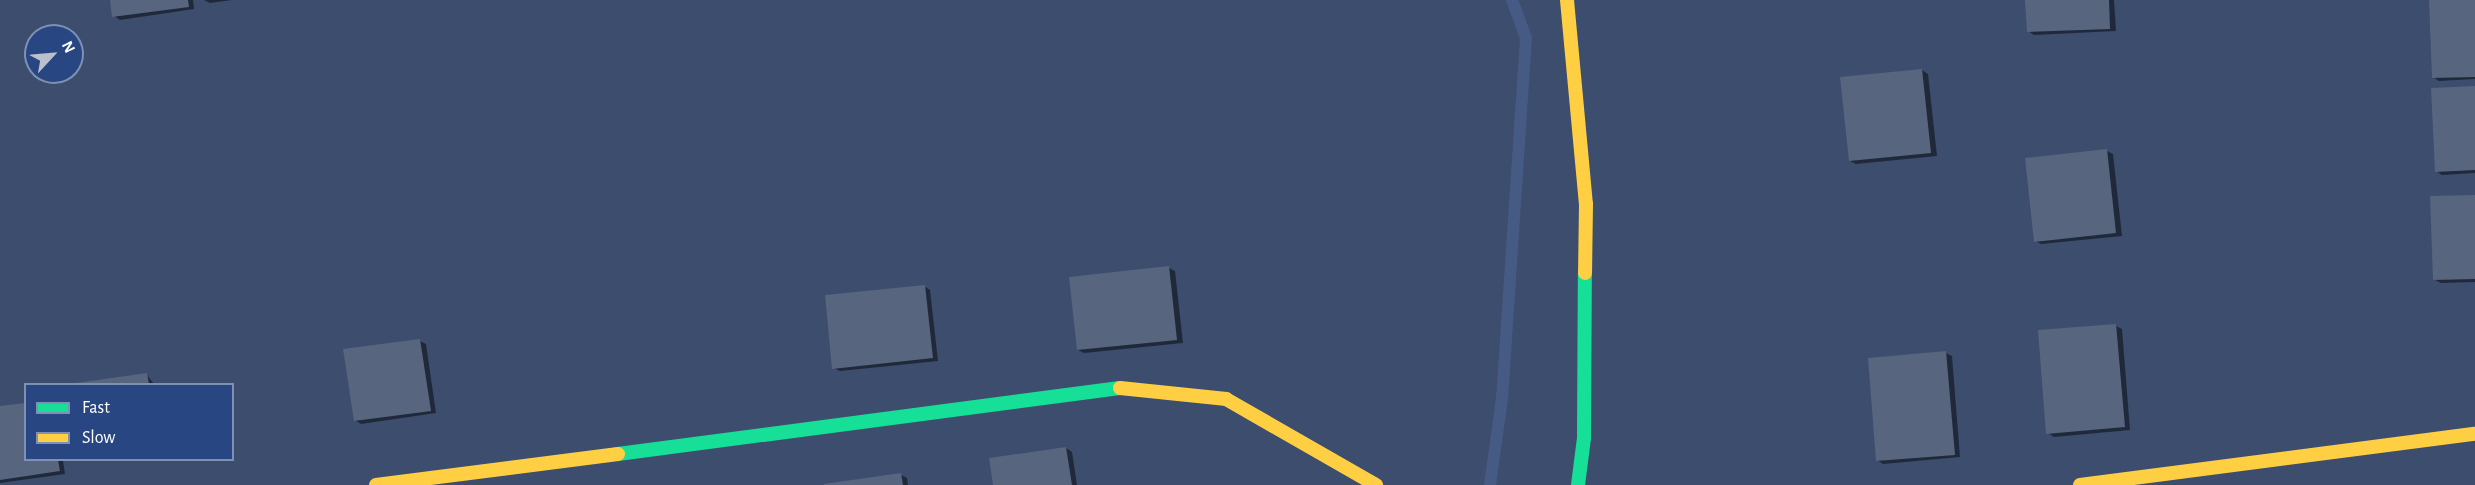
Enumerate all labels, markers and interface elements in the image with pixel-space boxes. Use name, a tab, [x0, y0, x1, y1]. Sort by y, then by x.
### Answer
north arrow	[24, 24, 84, 84]
text: N	[59, 38, 78, 55]
legend	[24, 383, 234, 461]
text: Fast	[82, 399, 110, 417]
text: Slow	[82, 429, 115, 447]

